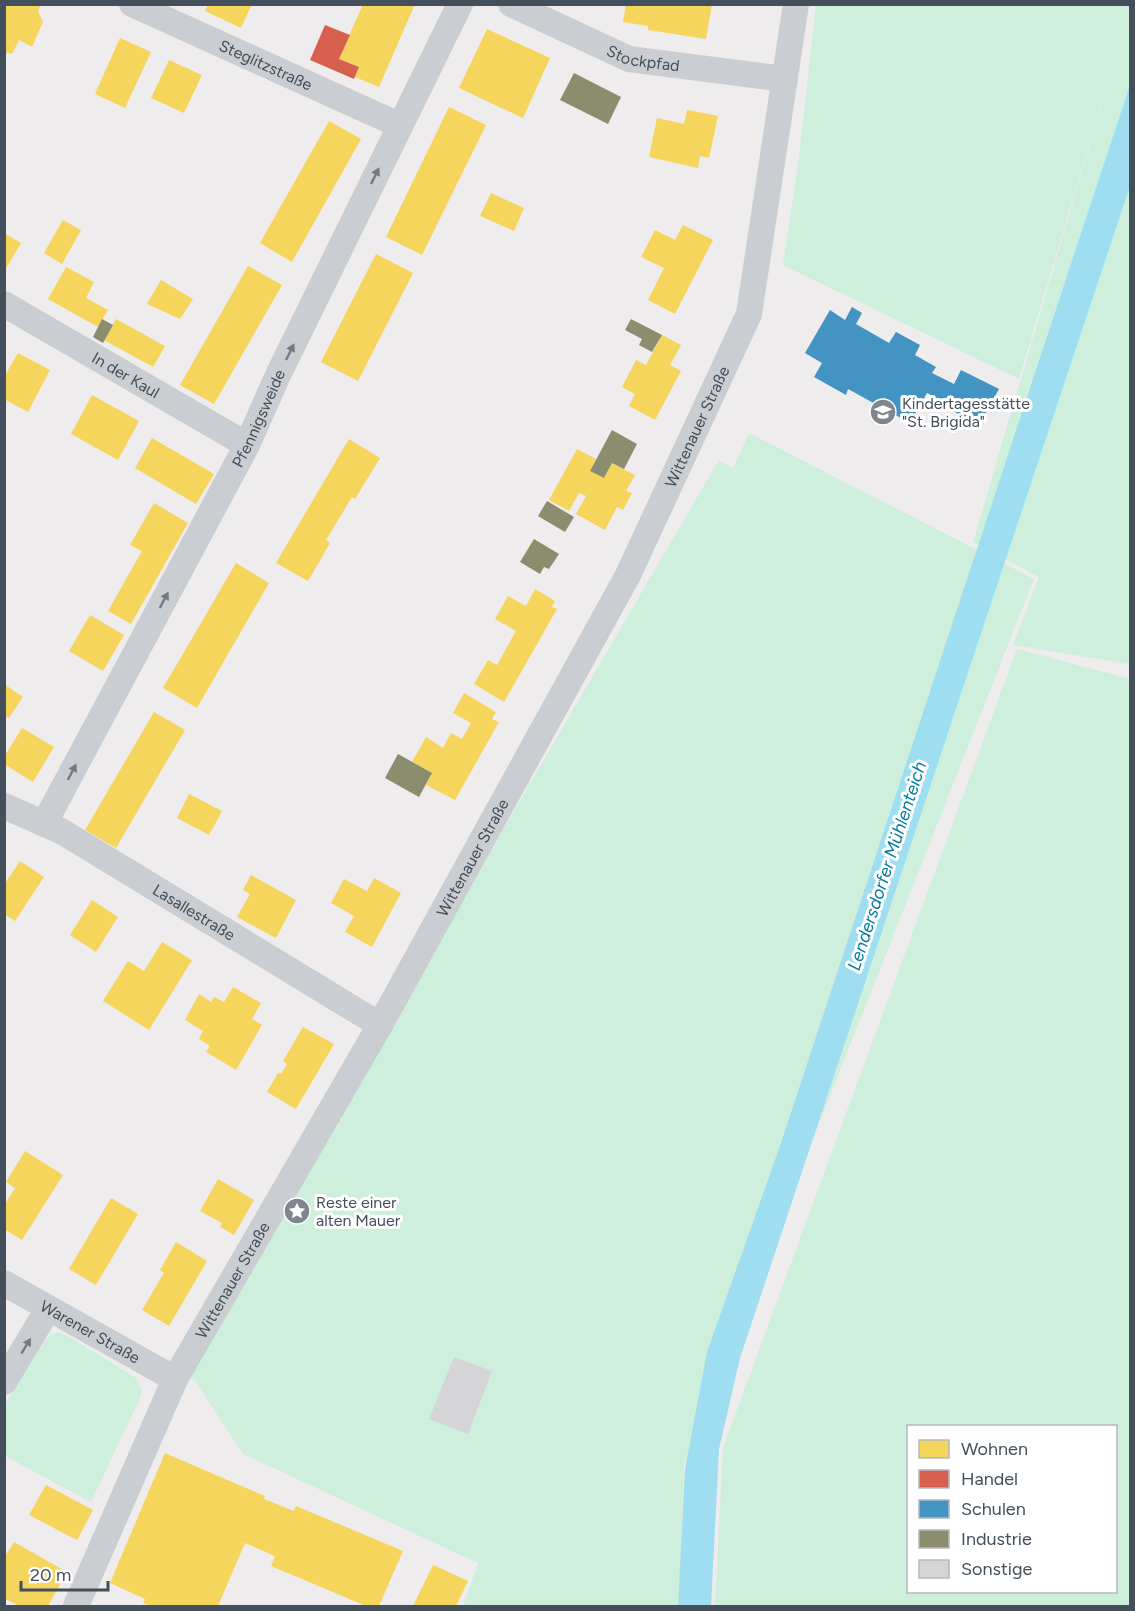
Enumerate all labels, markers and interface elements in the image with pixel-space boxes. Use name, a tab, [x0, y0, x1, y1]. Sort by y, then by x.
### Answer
street label: Steglitzstraße	[216, 36, 315, 95]
street label: Stockpfad	[604, 41, 681, 75]
one-way arrow	[370, 168, 379, 185]
one-way arrow	[285, 343, 294, 360]
street label: In der Kaul	[88, 348, 163, 402]
street label: Wittenauer Straße	[661, 363, 734, 490]
street label: Pfennigsweide	[228, 366, 289, 471]
place label: Kindertagesstätte "St. Brigida"	[902, 394, 1030, 431]
school or university icon: Kindertagesstätte "St. Brigida"	[868, 397, 898, 427]
one-way arrow	[159, 592, 169, 609]
water label: Lendersdorfer Mühlenteich	[843, 759, 931, 973]
one-way arrow	[67, 764, 77, 781]
street label: Wittenauer Straße	[433, 795, 513, 920]
street label: Lasallestraße	[149, 880, 239, 945]
place label: Reste einer alten Mauer	[316, 1193, 401, 1230]
place icon: Reste einer alten Mauer	[282, 1196, 312, 1226]
street label: Wittenauer Straße	[192, 1218, 274, 1342]
street label: Warener Straße	[37, 1296, 144, 1368]
one-way arrow	[21, 1337, 31, 1354]
legend	[907, 1425, 1117, 1593]
text: Wohnen	[961, 1438, 1028, 1460]
text: Handel	[961, 1468, 1018, 1490]
text: Schulen	[961, 1498, 1026, 1520]
text: Industrie	[961, 1528, 1032, 1550]
scale bar	[21, 1554, 108, 1592]
text: Sonstige	[961, 1558, 1032, 1580]
text: 20 m	[30, 1564, 71, 1586]

